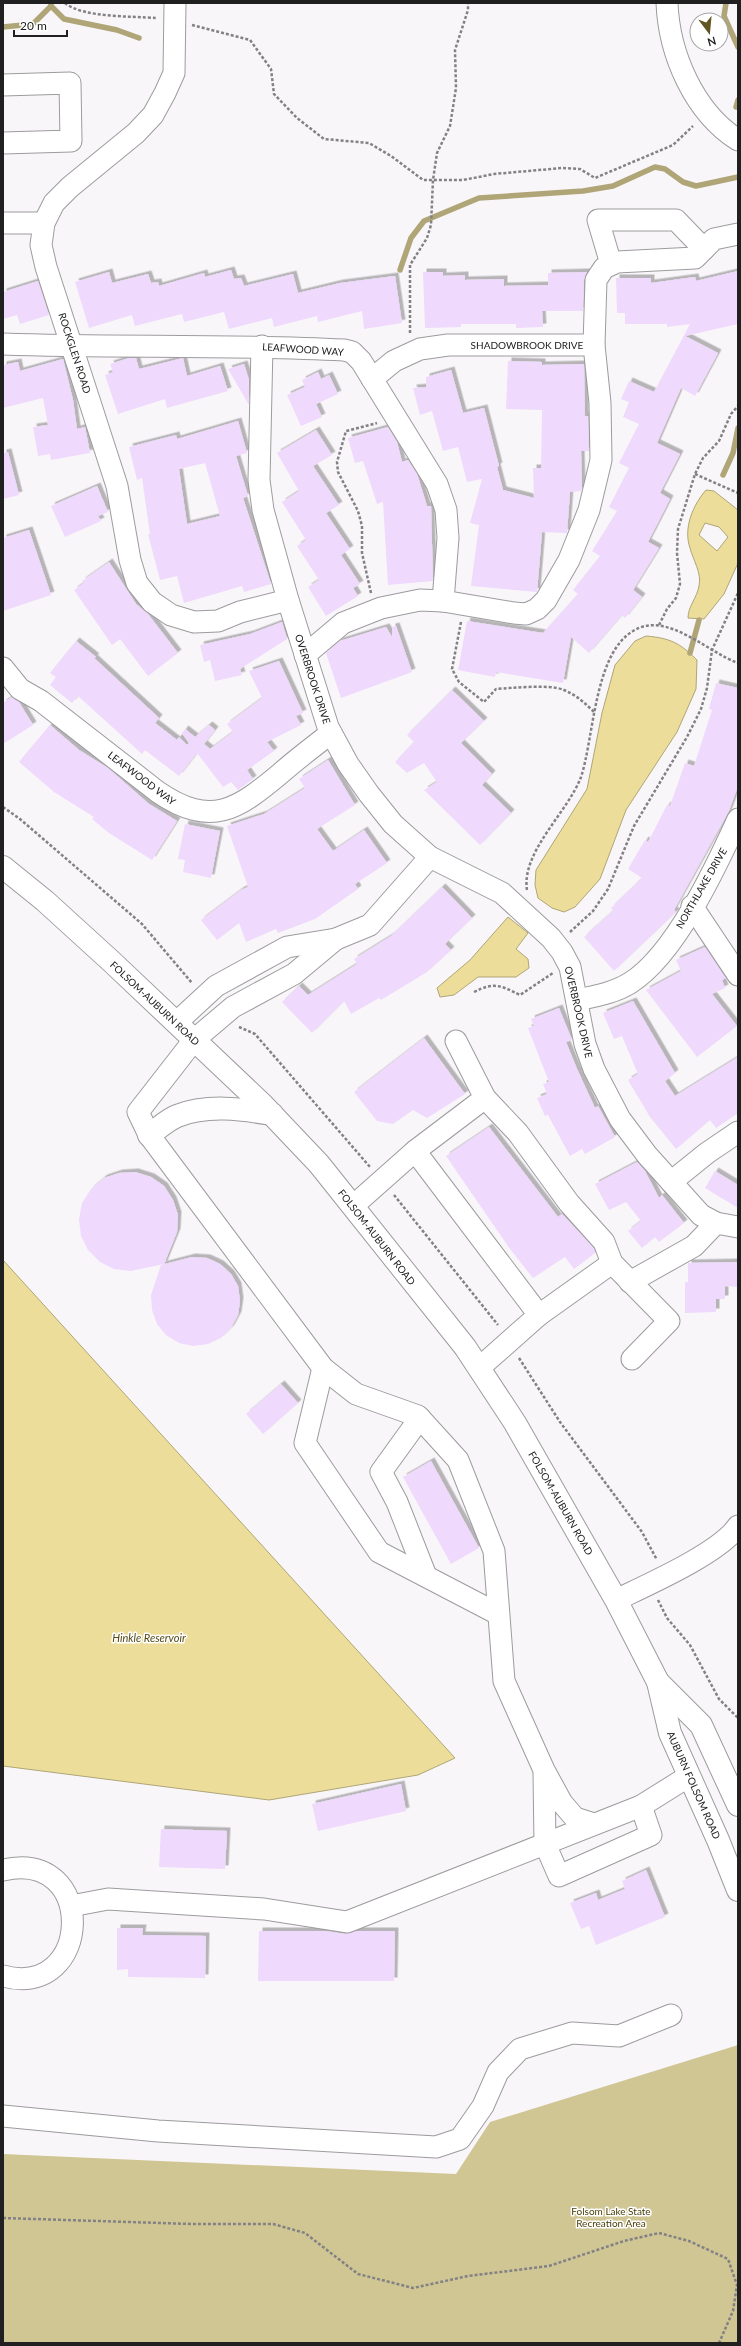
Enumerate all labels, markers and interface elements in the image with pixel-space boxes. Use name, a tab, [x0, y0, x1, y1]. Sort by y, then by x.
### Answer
scale bar	[14, 12, 67, 38]
north arrow	[689, 12, 729, 52]
text: 20 m	[20, 18, 47, 33]
text: N	[706, 35, 718, 50]
street label: ROCKGLEN ROAD	[56, 311, 94, 395]
street label: SHADOWBROOK DRIVE	[471, 339, 584, 351]
street label: LEAFWOOD WAY	[262, 340, 345, 358]
street label: OVERBROOK DRIVE	[293, 633, 333, 726]
street label: LEAFWOOD WAY	[106, 749, 179, 808]
street label: NORTHLAKE DRIVE	[673, 845, 729, 931]
street label: FOLSOM-AUBURN ROAD	[108, 958, 202, 1048]
street label: OVERBROOK DRIVE	[563, 965, 595, 1059]
street label: FOLSOM-AUBURN ROAD	[336, 1187, 418, 1287]
street label: FOLSOM-AUBURN ROAD	[526, 1449, 596, 1557]
water label: Hinkle Reservoir	[112, 1631, 186, 1644]
street label: AUBURN FOLSOM ROAD	[665, 1729, 723, 1841]
park label: Folsom Lake State Recreation Area	[571, 2205, 651, 2229]

